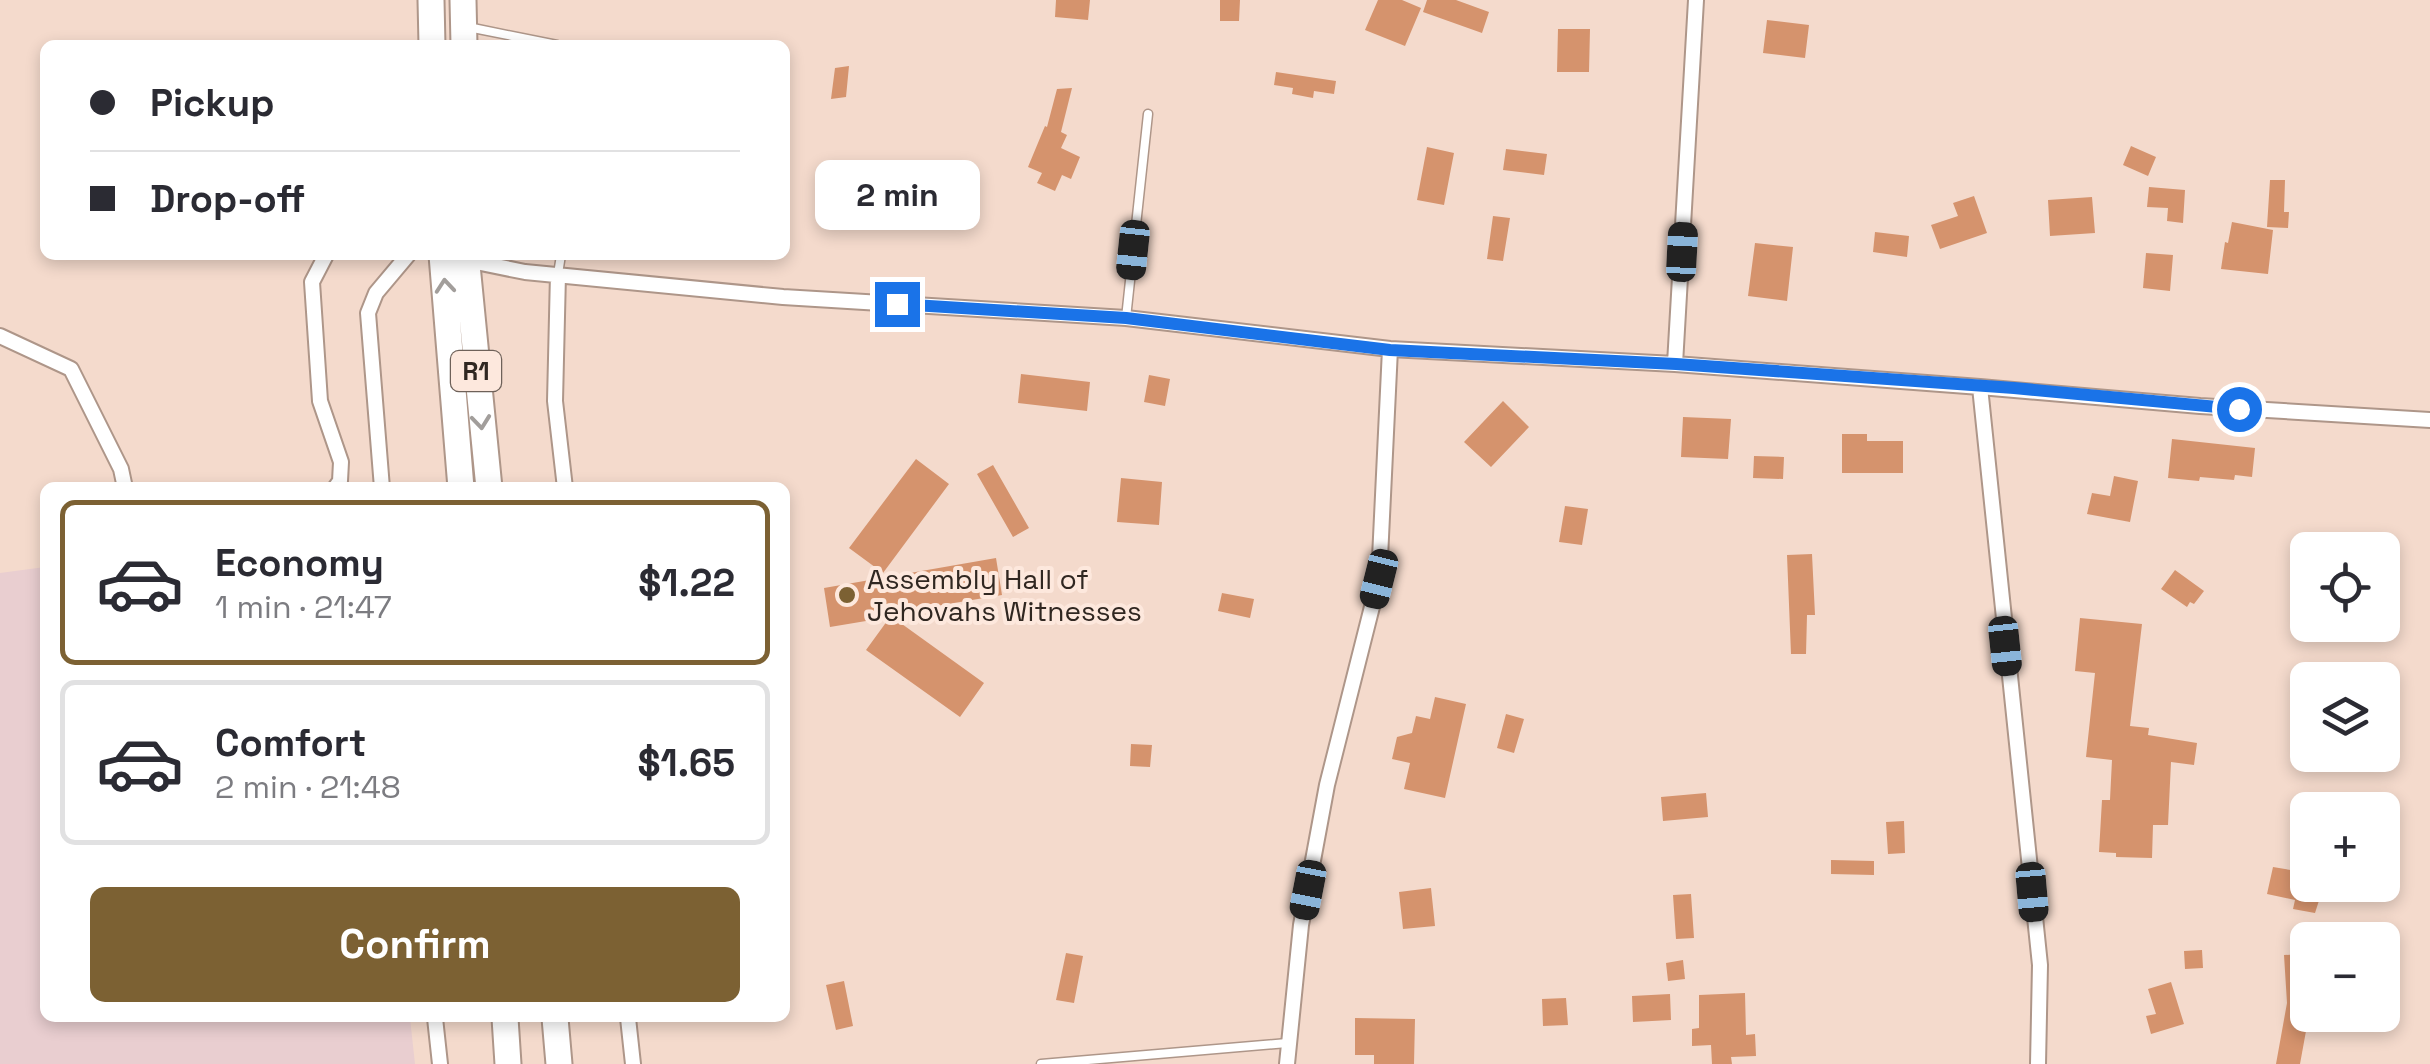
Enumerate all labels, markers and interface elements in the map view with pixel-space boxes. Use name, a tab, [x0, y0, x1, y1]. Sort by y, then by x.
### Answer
text: Pickup	[150, 79, 274, 127]
callout: 2 min	[814, 159, 980, 229]
text: Drop-off	[150, 175, 305, 223]
text: 2 min	[856, 175, 939, 215]
car	[1115, 219, 1151, 281]
car	[1665, 221, 1699, 283]
one-way arrow	[434, 277, 456, 293]
route end	[875, 282, 920, 327]
road number: R1	[451, 351, 501, 391]
route start	[2217, 387, 2262, 432]
one-way arrow	[470, 414, 492, 430]
map controls	[2290, 532, 2400, 1032]
button: locate	[2290, 532, 2400, 642]
icon: car	[95, 538, 185, 628]
text: Economy	[215, 539, 384, 587]
car	[1357, 546, 1401, 612]
text: $1.22	[638, 559, 735, 607]
place label: Assembly Hall of Jehovahs Witnesses	[867, 561, 1142, 629]
marker: Assembly Hall of Jehovahs Witnesses	[836, 584, 858, 606]
text: 1 min · 21:47	[215, 587, 392, 627]
car	[1987, 615, 2023, 677]
button: layers	[2290, 662, 2400, 772]
icon: car	[95, 718, 185, 808]
text: Comfort	[215, 719, 366, 767]
text: $1.65	[638, 739, 735, 787]
text: 2 min · 21:48	[215, 767, 401, 807]
button: +	[2290, 792, 2400, 902]
car	[1288, 858, 1328, 922]
car	[2014, 861, 2050, 923]
button: Confirm	[90, 887, 740, 1002]
button: −	[2290, 922, 2400, 1032]

